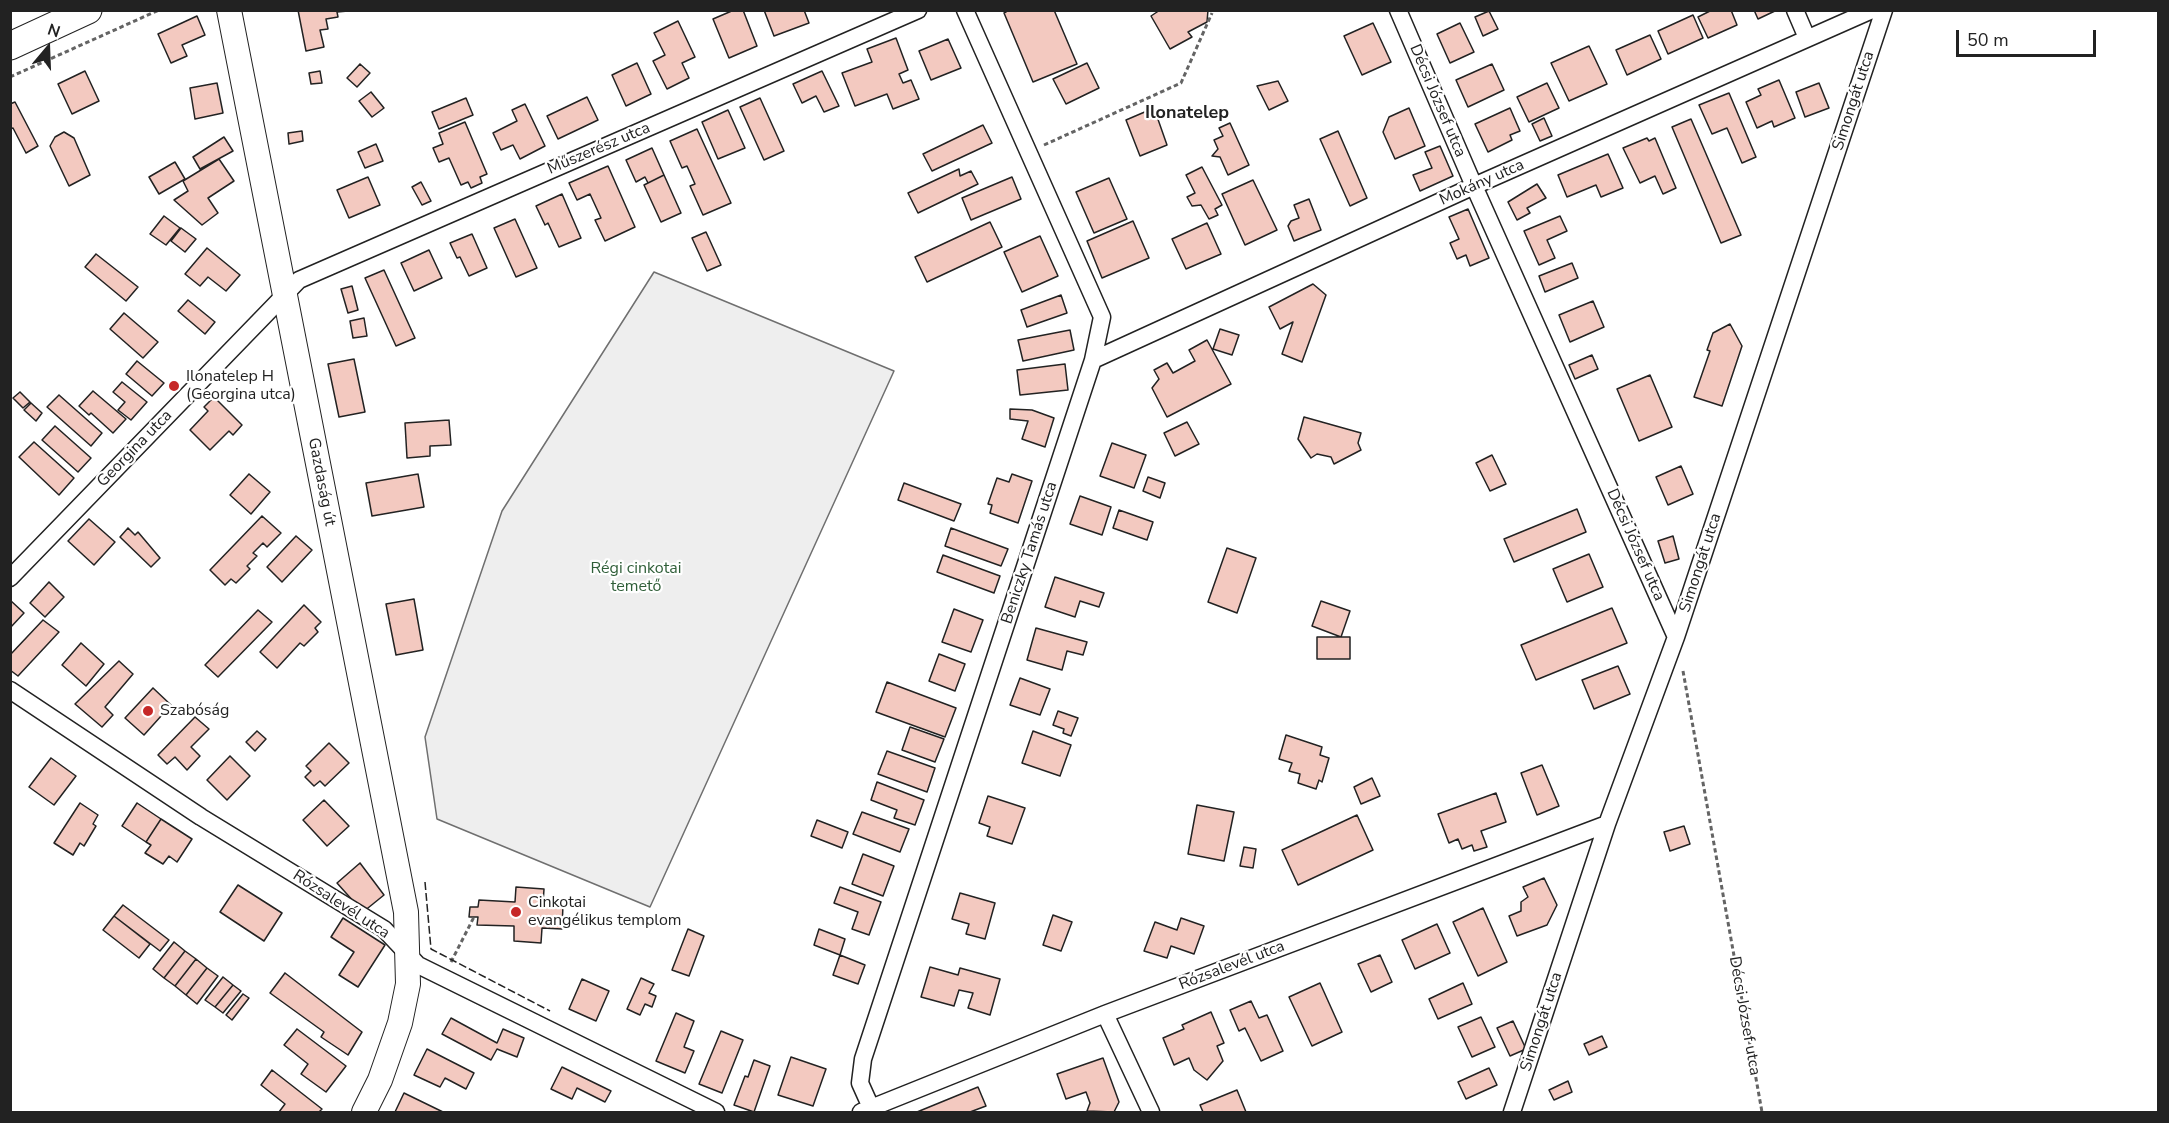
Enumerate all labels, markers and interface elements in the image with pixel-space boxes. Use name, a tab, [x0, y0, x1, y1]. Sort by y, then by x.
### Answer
north arrow	[18, 18, 78, 78]
scale bar	[1959, 18, 2098, 56]
text: N	[45, 19, 63, 43]
text: 50 m	[1967, 28, 2009, 52]
street label: Décsi József utca	[1405, 42, 1469, 160]
street label: Simongát utca	[1829, 49, 1879, 153]
district label: Ilonatelep	[1145, 103, 1229, 125]
street label: Műszerész utca	[545, 119, 653, 179]
street label: Mokány utca	[1437, 156, 1527, 210]
place label: Ilonatelep H (Georgina utca)	[186, 367, 296, 405]
marker: Ilonatelep H (Georgina utca)	[167, 379, 181, 393]
street label: Georgina utca	[93, 406, 177, 492]
street label: Gazdaság út	[303, 436, 339, 528]
street label: Beniczky Tamás utca	[998, 480, 1062, 626]
street label: Décsi József utca	[1602, 486, 1668, 604]
street label: Simongát utca	[1676, 511, 1726, 615]
park label: Régi cinkotai temető	[591, 559, 681, 597]
place label: Szabóság	[160, 701, 229, 721]
marker: Szabóság	[141, 704, 155, 718]
street label: Rózsalevél utca	[289, 867, 393, 943]
place label: Cinkotai evangélikus templom	[528, 893, 681, 931]
marker: Cinkotai evangélikus templom	[509, 905, 523, 919]
street label: Rózsalevél utca	[1176, 937, 1288, 995]
street label: Décsi József utca	[1724, 955, 1764, 1077]
street label: Simongát utca	[1517, 970, 1567, 1074]

